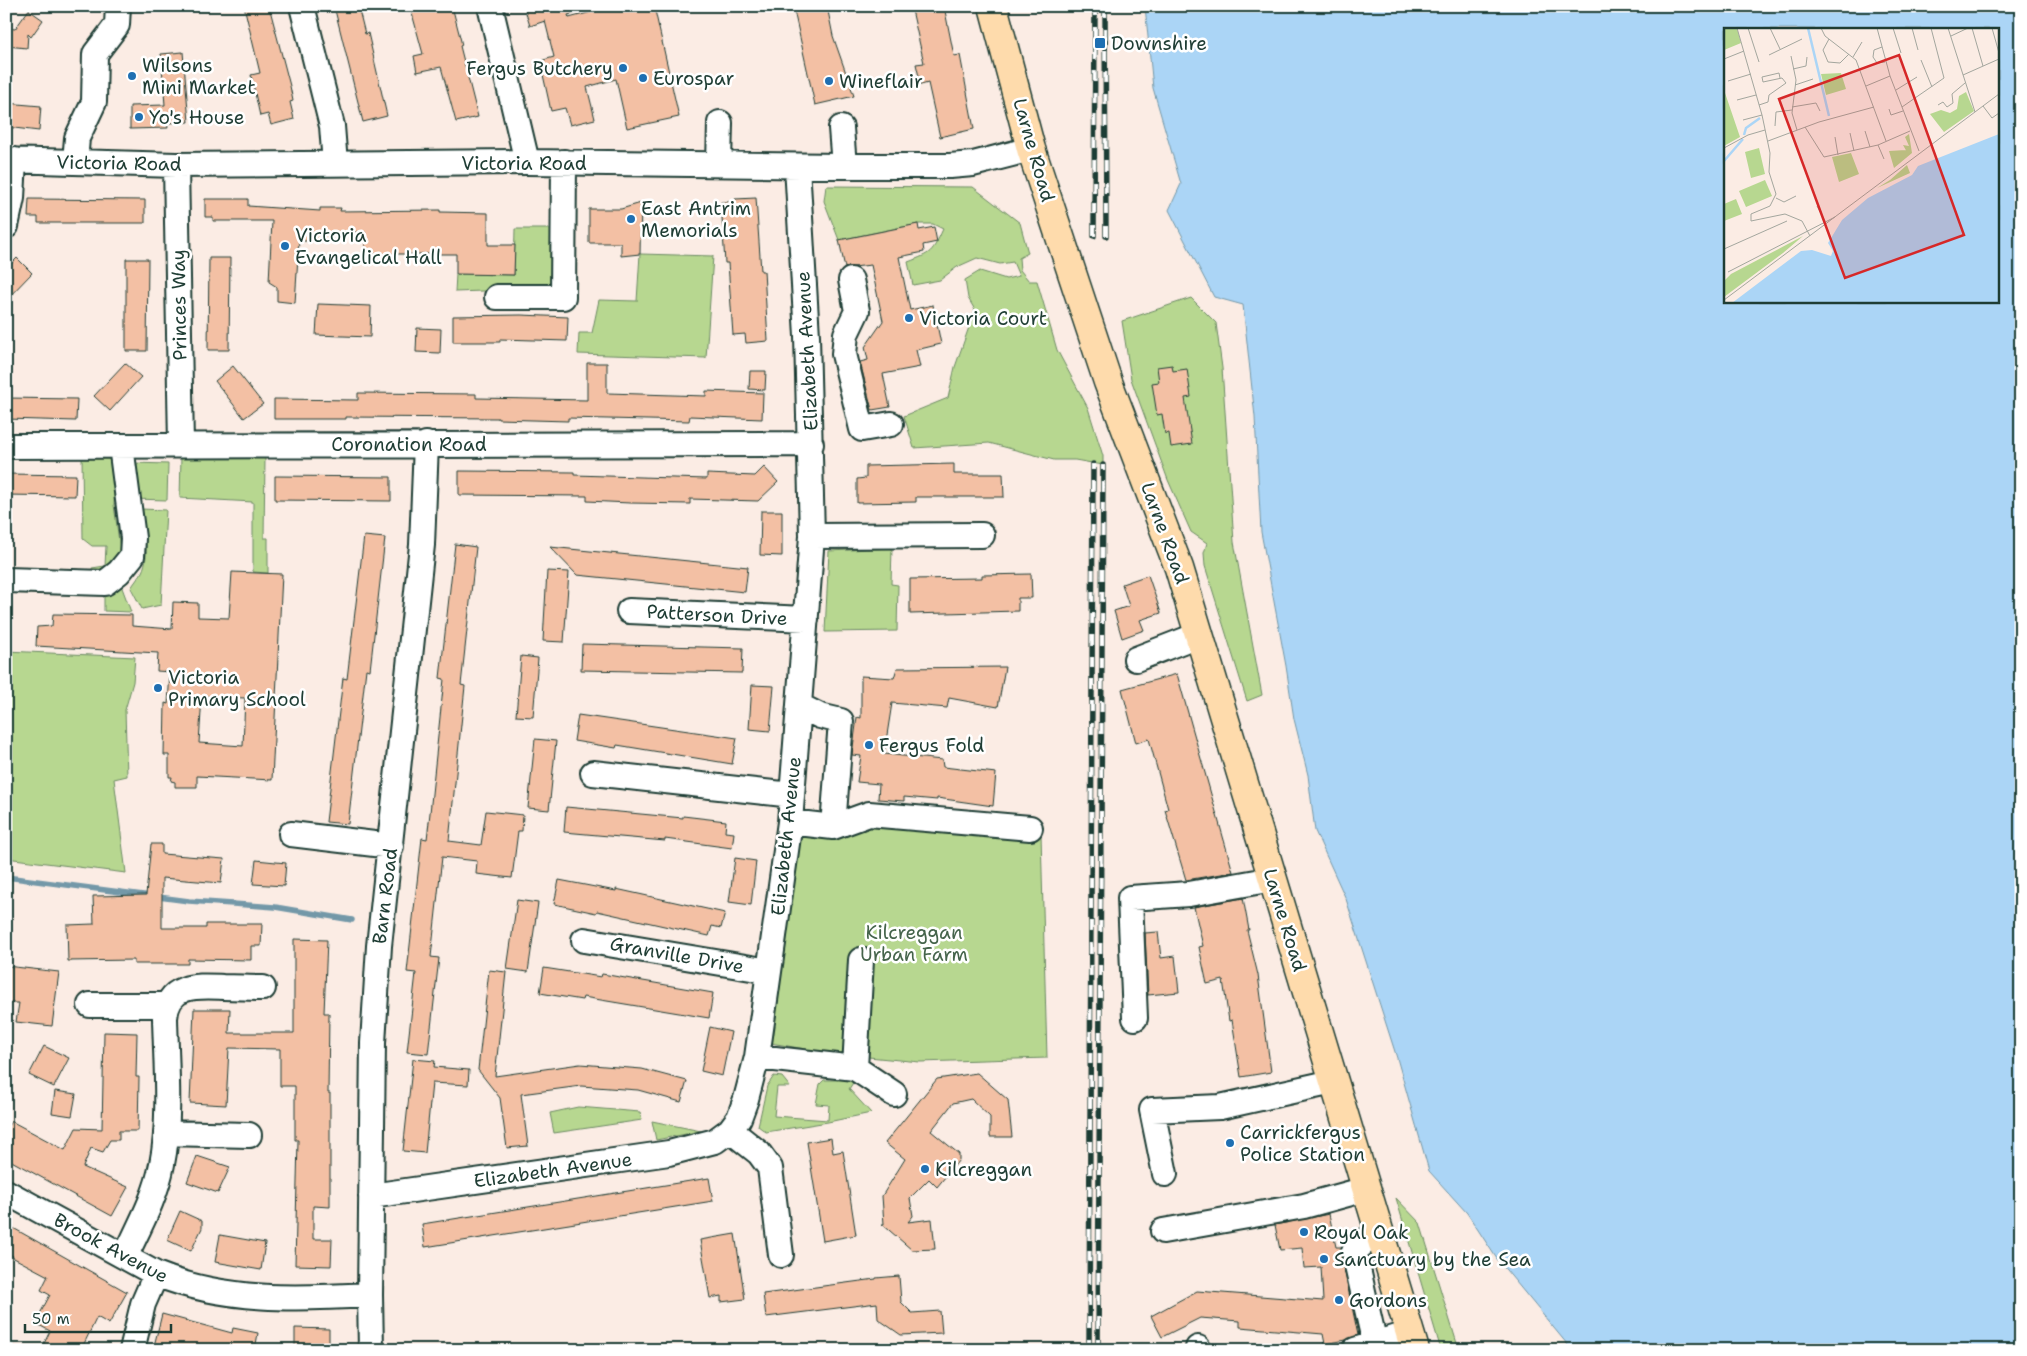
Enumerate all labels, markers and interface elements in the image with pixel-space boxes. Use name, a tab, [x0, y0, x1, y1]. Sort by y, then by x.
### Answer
inset map	[1724, 28, 2000, 302]
place label: Downshire	[1111, 31, 1207, 56]
marker: Downshire	[1093, 36, 1107, 50]
place label: Wilsons Mini Market	[142, 53, 256, 100]
place label: Fergus Butchery	[466, 56, 613, 81]
marker: Fergus Butchery	[617, 62, 629, 74]
place label: Eurospar	[653, 66, 735, 91]
place label: Wineflair	[839, 69, 923, 94]
marker: Wilsons Mini Market	[126, 70, 138, 82]
marker: Eurospar	[637, 72, 649, 84]
marker: Wineflair	[823, 75, 835, 87]
street label: Larne Road	[1007, 95, 1061, 205]
place label: Yo's House	[149, 105, 245, 130]
marker: Yo's House	[133, 111, 145, 123]
street label: Victoria Road	[56, 149, 182, 177]
street label: Victoria Road	[461, 151, 587, 176]
place label: East Antrim Memorials	[641, 196, 751, 243]
marker: East Antrim Memorials	[625, 213, 637, 225]
place label: Victoria Evangelical Hall	[295, 223, 442, 270]
marker: Victoria Evangelical Hall	[279, 240, 291, 252]
street label: Princes Way	[166, 249, 192, 361]
street label: Elizabeth Avenue	[790, 271, 824, 431]
place label: Victoria Court	[919, 306, 1047, 331]
marker: Victoria Court	[903, 312, 915, 324]
street label: Coronation Road	[331, 432, 487, 457]
street label: Larne Road	[1135, 479, 1195, 587]
street label: Patterson Drive	[646, 599, 788, 631]
place label: Victoria Primary School	[168, 665, 306, 712]
marker: Victoria Primary School	[152, 682, 164, 694]
place label: Fergus Fold	[879, 733, 984, 758]
marker: Fergus Fold	[863, 739, 875, 751]
street label: Elizabeth Avenue	[765, 755, 807, 917]
street label: Barn Road	[367, 847, 403, 945]
street label: Larne Road	[1257, 865, 1313, 975]
park label: Kilcreggan Urban Farm	[860, 920, 968, 967]
street label: Granville Drive	[608, 931, 746, 979]
place label: Carrickfergus Police Station	[1240, 1120, 1365, 1167]
marker: Carrickfergus Police Station	[1224, 1137, 1236, 1149]
street label: Elizabeth Avenue	[472, 1147, 634, 1193]
place label: Kilcreggan	[935, 1157, 1032, 1182]
marker: Kilcreggan	[919, 1163, 931, 1175]
street label: Brook Avenue	[49, 1207, 173, 1289]
place label: Royal Oak	[1314, 1220, 1409, 1245]
marker: Royal Oak	[1298, 1226, 1310, 1238]
place label: Sanctuary by the Sea	[1334, 1247, 1531, 1272]
marker: Sanctuary by the Sea	[1318, 1253, 1330, 1265]
place label: Gordons	[1349, 1288, 1427, 1313]
marker: Gordons	[1333, 1294, 1345, 1306]
scale bar	[25, 1301, 171, 1333]
text: 50 m	[32, 1309, 70, 1329]

